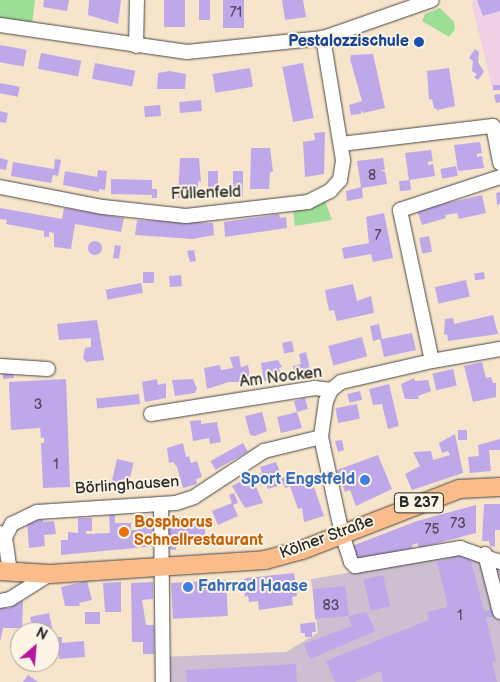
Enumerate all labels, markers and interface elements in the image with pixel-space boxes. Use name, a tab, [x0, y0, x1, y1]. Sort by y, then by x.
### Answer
house number: 71	[230, 5, 242, 21]
place label: Pestalozzischule	[288, 32, 409, 52]
marker: Pestalozzischule	[413, 36, 425, 48]
house number: 8	[368, 168, 376, 184]
street label: Füllenfeld	[170, 183, 242, 205]
house number: 7	[375, 228, 381, 244]
street label: Am Nocken	[239, 363, 323, 393]
house number: 3	[34, 397, 42, 413]
house number: 1	[53, 457, 59, 473]
place label: Sport Engstfeld	[241, 470, 355, 490]
street label: Börlinghausen	[74, 473, 180, 499]
marker: Sport Engstfeld	[359, 474, 371, 486]
road number: B 237	[393, 490, 445, 516]
street label: Kölner Straße	[277, 512, 377, 564]
place label: Bosphorus Schnellrestaurant	[134, 513, 263, 551]
house number: 73	[450, 516, 466, 532]
house number: 75	[425, 522, 439, 538]
marker: Bosphorus Schnellrestaurant	[118, 526, 130, 538]
place label: Fahrrad Haase	[198, 577, 308, 597]
marker: Fahrrad Haase	[182, 581, 194, 593]
house number: 83	[323, 598, 339, 614]
house number: 1	[457, 608, 463, 624]
north arrow	[10, 622, 60, 672]
text: N	[33, 624, 50, 644]

